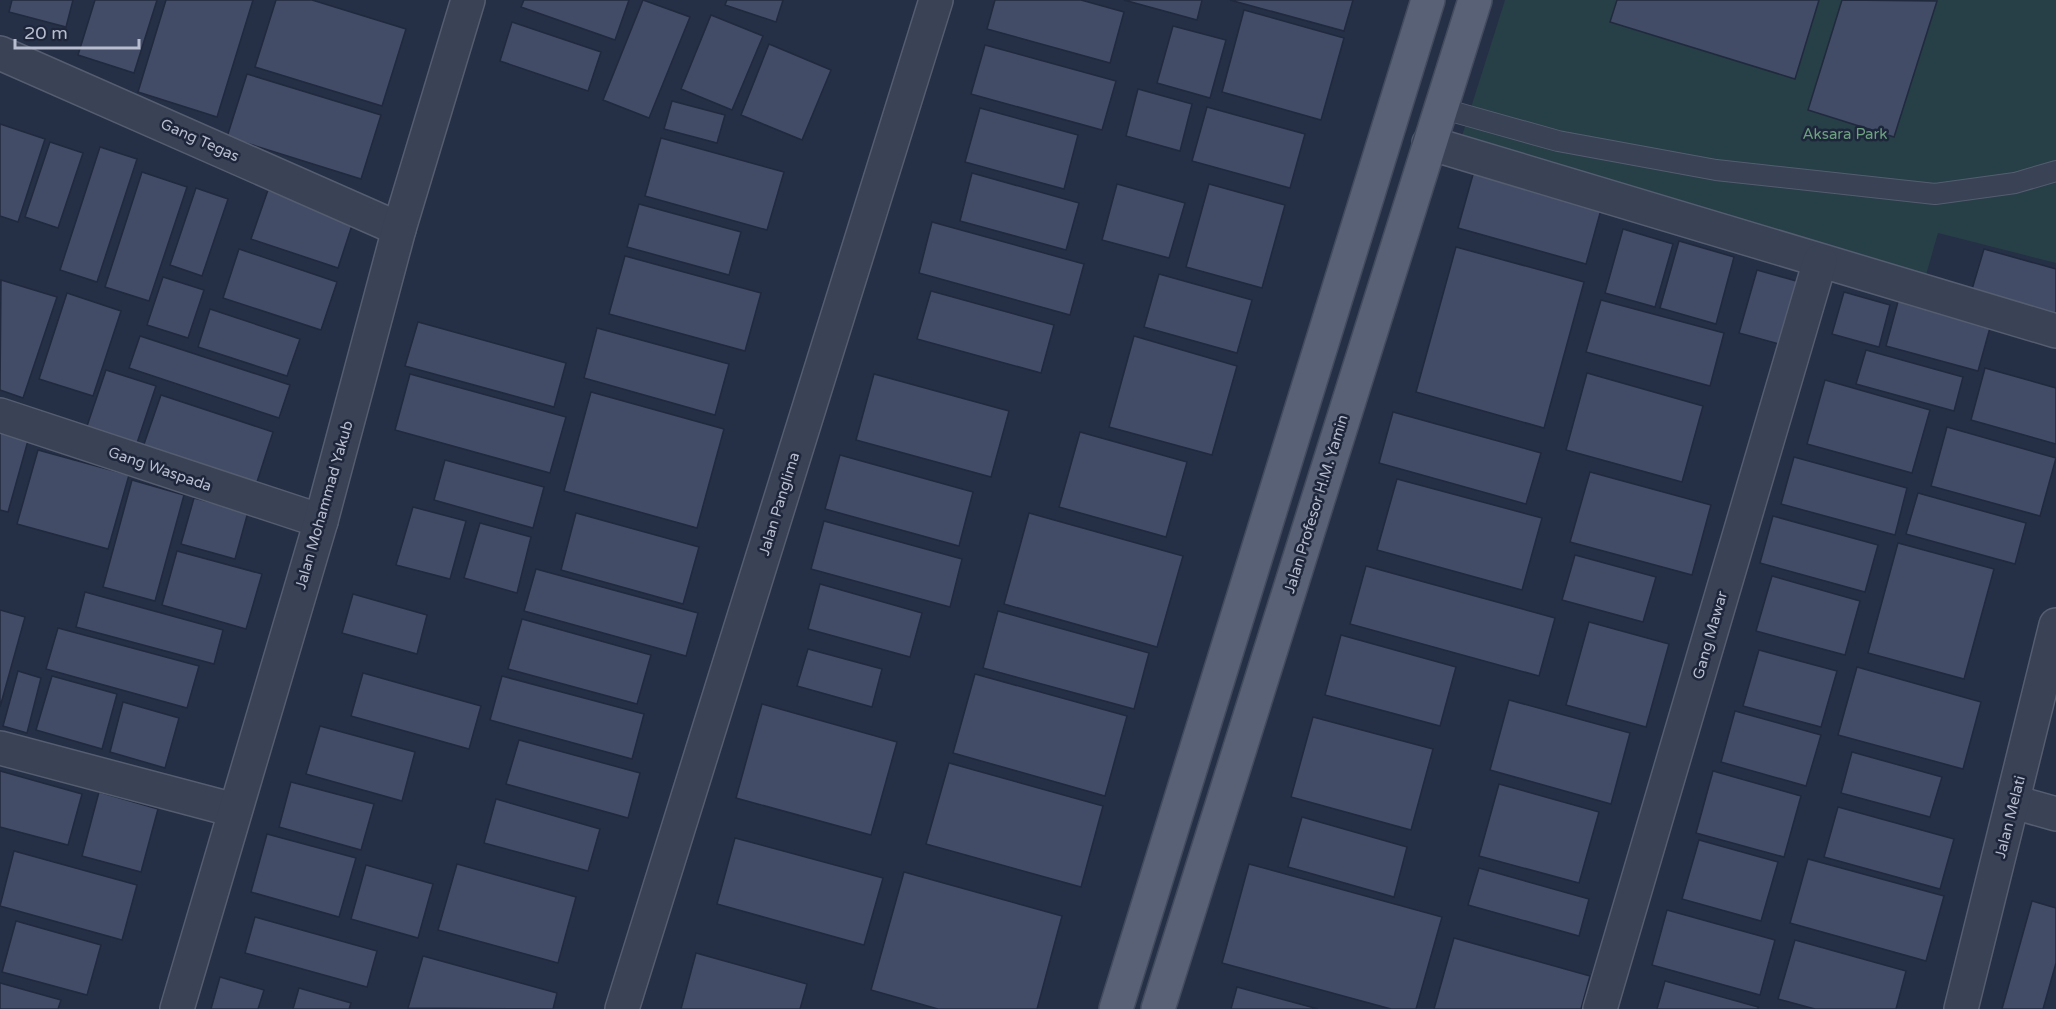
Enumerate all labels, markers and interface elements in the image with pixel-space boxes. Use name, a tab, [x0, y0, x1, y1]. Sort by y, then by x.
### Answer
scale bar	[15, 12, 140, 50]
text: 20 m	[24, 22, 68, 44]
street label: Gang Tegas	[158, 115, 242, 165]
park label: Aksara Park	[1803, 125, 1887, 143]
street label: Jalan Profesor H.M. Yamin	[1280, 412, 1352, 596]
street label: Jalan Mohammad Yakub	[291, 419, 357, 591]
street label: Gang Waspada	[106, 443, 214, 495]
street label: Jalan Panglima	[755, 450, 803, 558]
street label: Gang Mawar	[1689, 589, 1731, 681]
street label: Jalan Melati	[1991, 774, 2029, 860]

